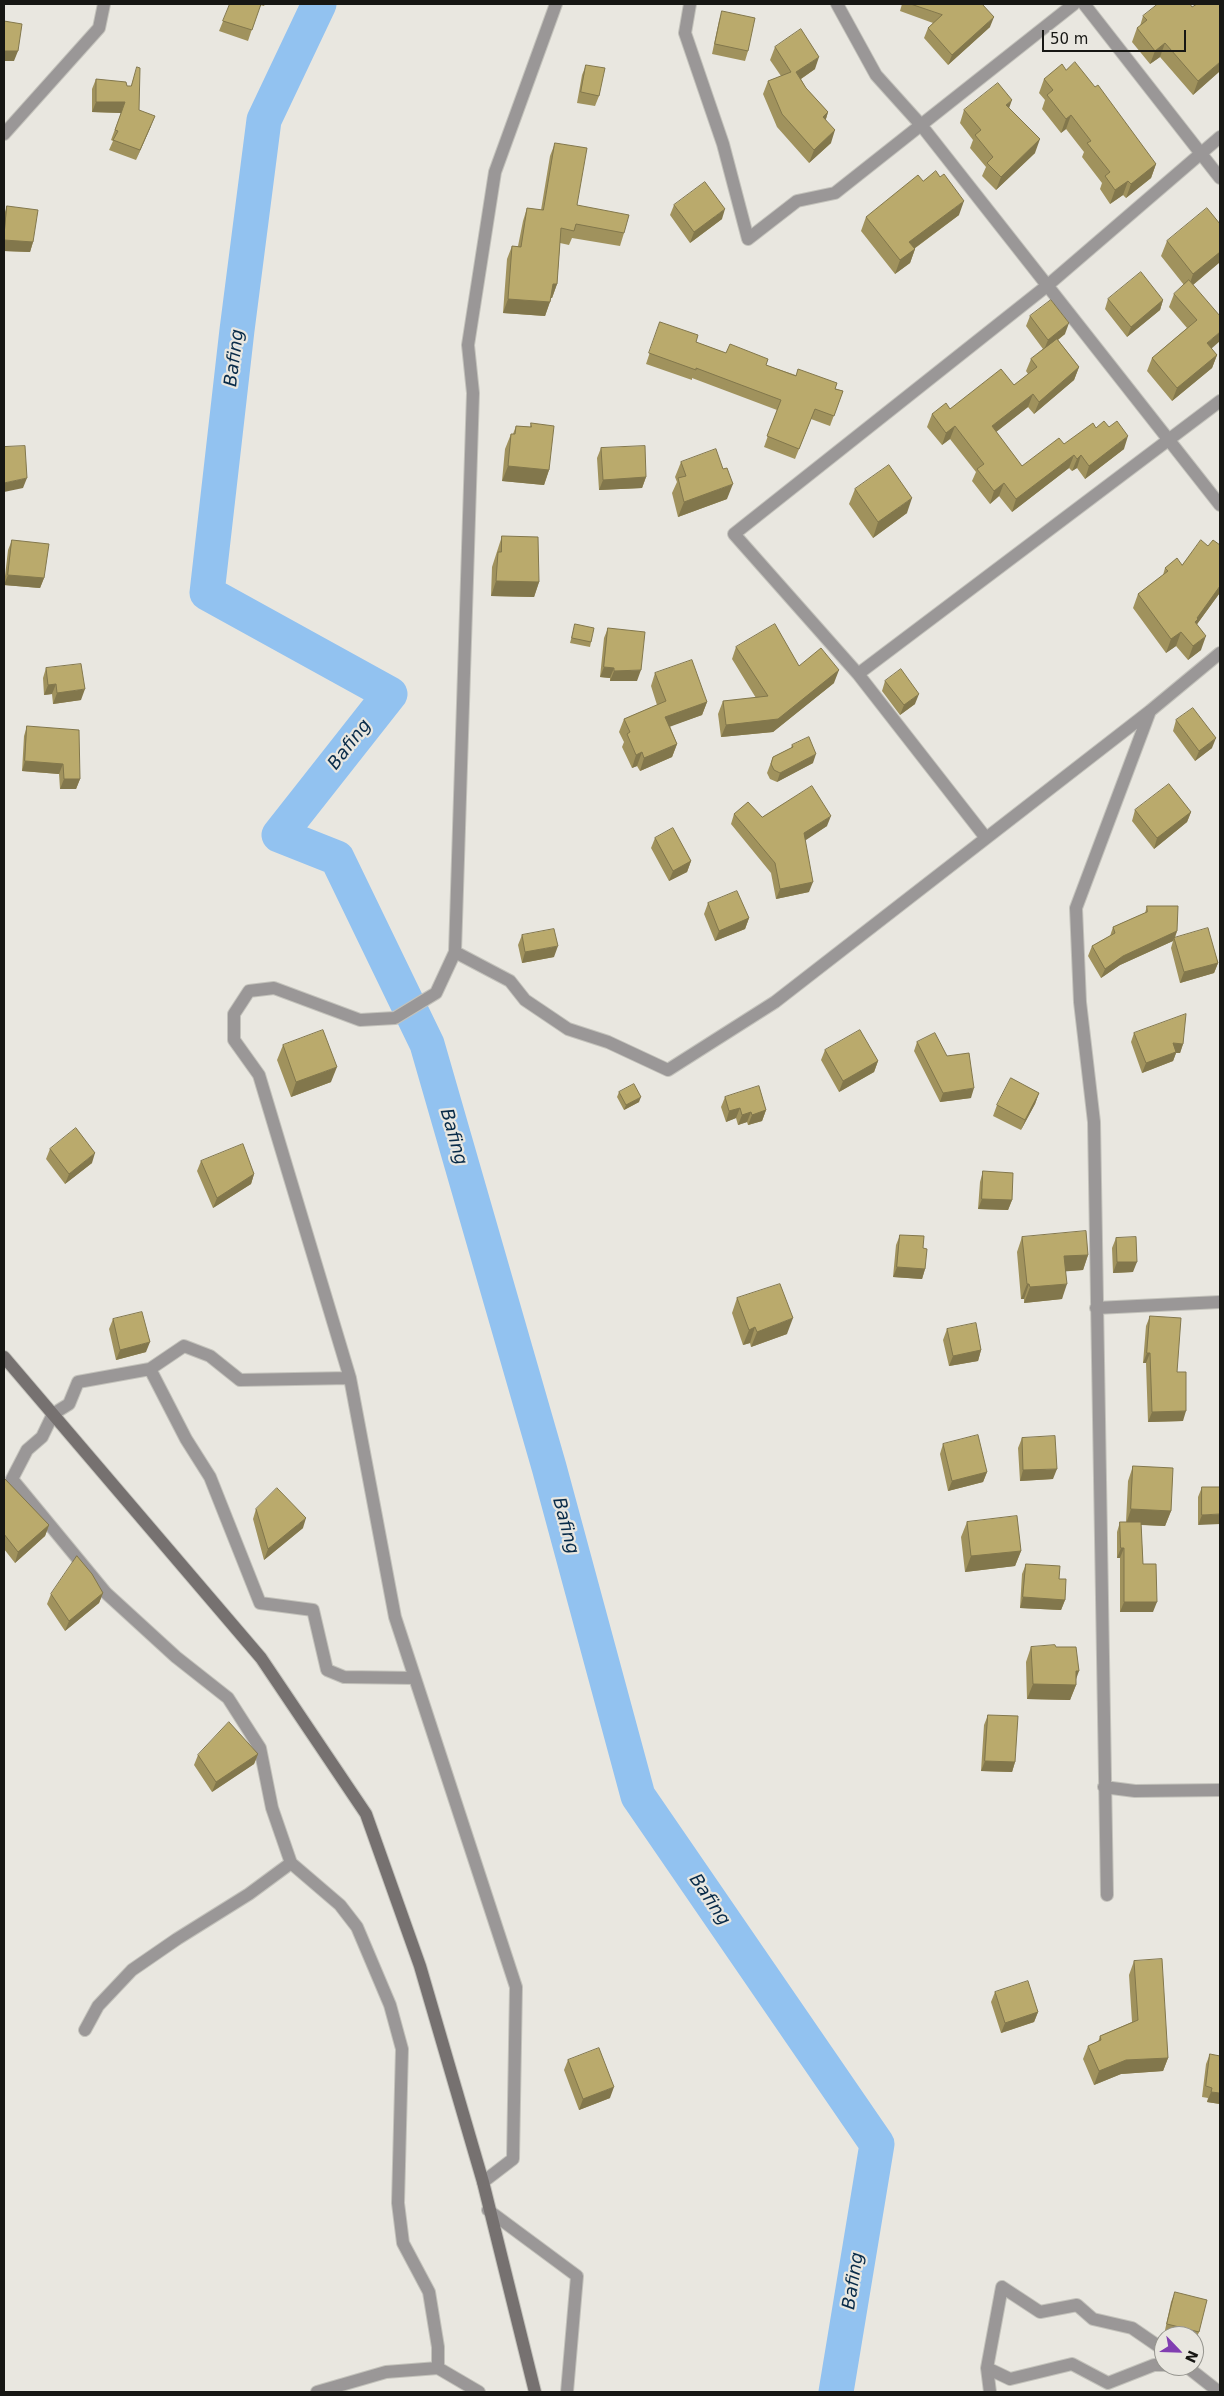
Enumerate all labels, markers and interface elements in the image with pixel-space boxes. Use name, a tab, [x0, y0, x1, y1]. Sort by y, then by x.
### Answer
scale bar	[1044, 20, 1188, 52]
text: 50 m	[1050, 30, 1088, 48]
water label: Bafing	[221, 328, 249, 388]
water label: Bafing	[324, 716, 376, 774]
water label: Bafing	[435, 1106, 471, 1168]
water label: Bafing	[547, 1495, 583, 1557]
water label: Bafing	[684, 1870, 734, 1930]
water label: Bafing	[839, 2251, 869, 2311]
north arrow	[1154, 2326, 1204, 2376]
text: N	[1182, 2348, 1201, 2365]

